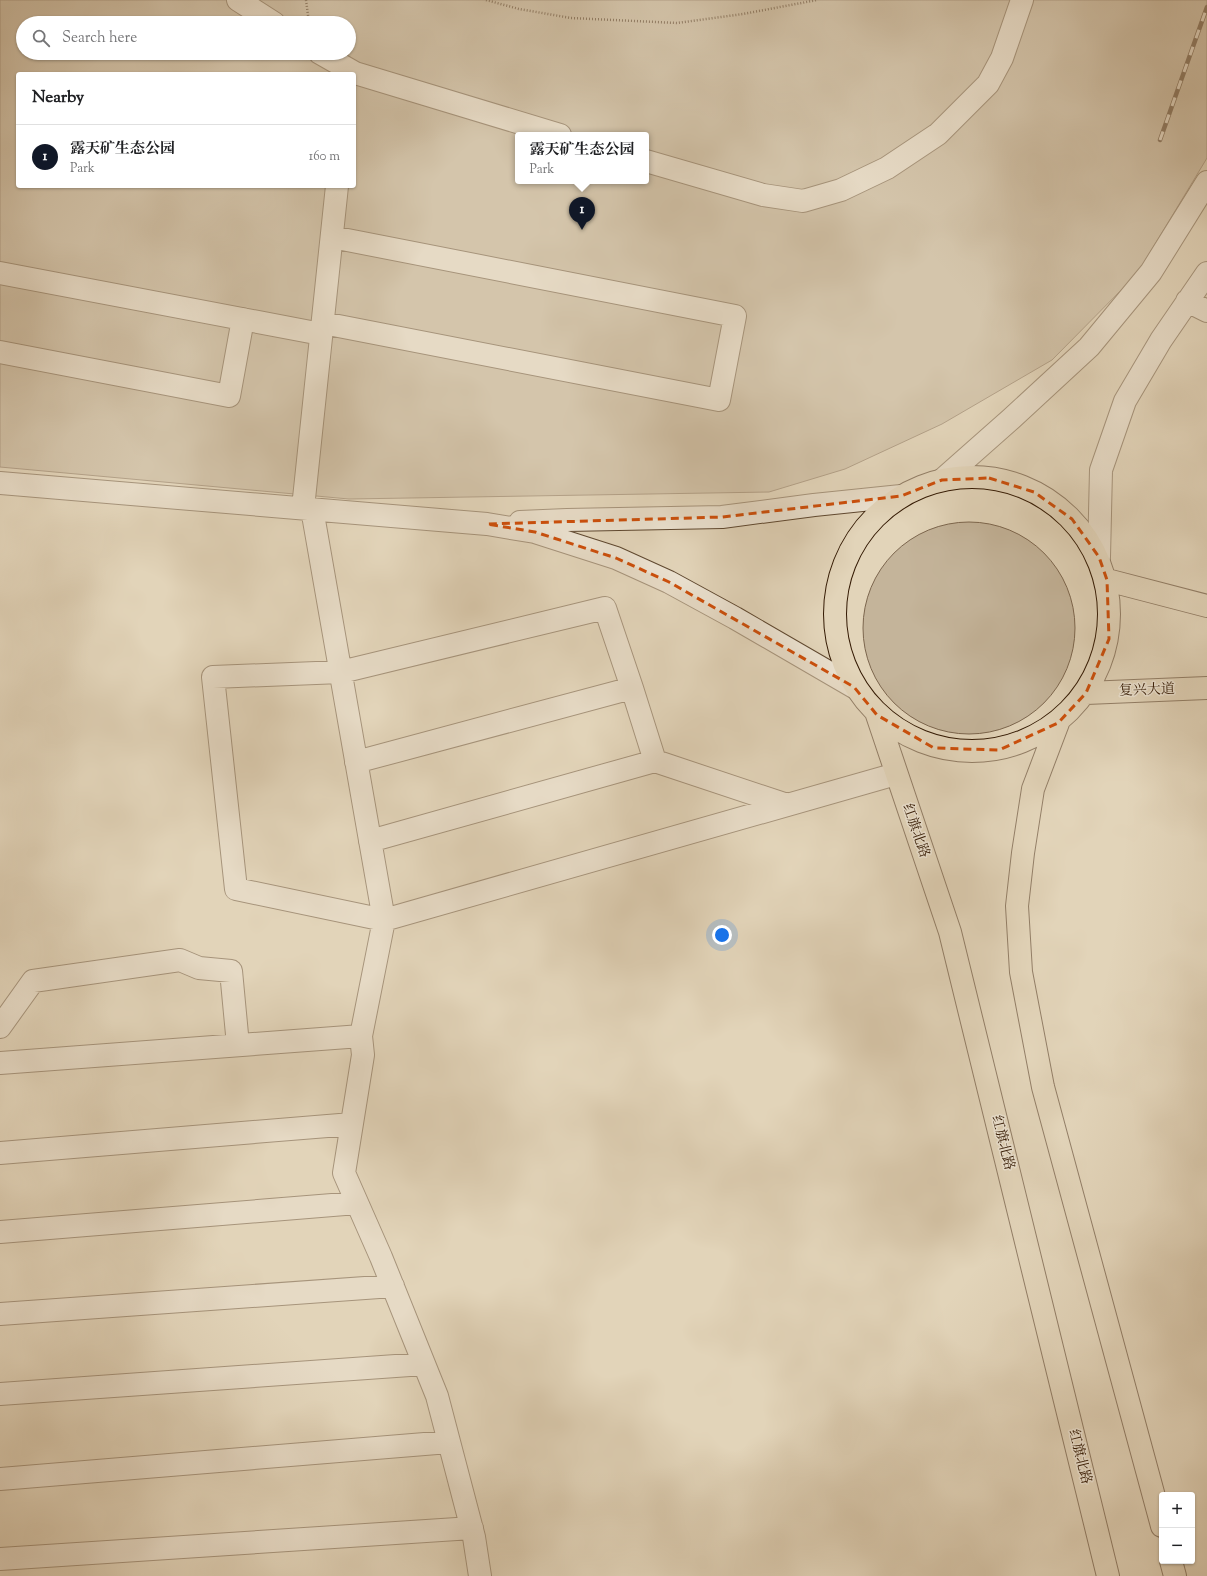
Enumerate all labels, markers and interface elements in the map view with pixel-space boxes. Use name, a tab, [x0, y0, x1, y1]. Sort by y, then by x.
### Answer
search box	[16, 16, 356, 60]
icon: search	[30, 27, 52, 49]
text: Search here	[62, 28, 137, 49]
text: Nearby	[32, 86, 84, 110]
popup	[515, 132, 649, 184]
text: 露天矿生态公园	[70, 139, 175, 160]
text: 露天矿生态公园	[529, 140, 635, 161]
text: 1	[43, 148, 47, 166]
text: 160 m	[309, 148, 340, 166]
text: Park	[70, 160, 95, 178]
text: Park	[529, 161, 554, 179]
pin: 1	[569, 197, 595, 230]
street label: 复兴大道	[1119, 680, 1175, 702]
street label: 红旗北路	[896, 801, 934, 861]
your location	[712, 925, 732, 945]
street label: 红旗北路	[986, 1113, 1018, 1173]
street label: 红旗北路	[1063, 1427, 1095, 1487]
map controls	[1159, 1492, 1195, 1564]
button: +	[1159, 1492, 1195, 1528]
button: −	[1159, 1528, 1195, 1564]

